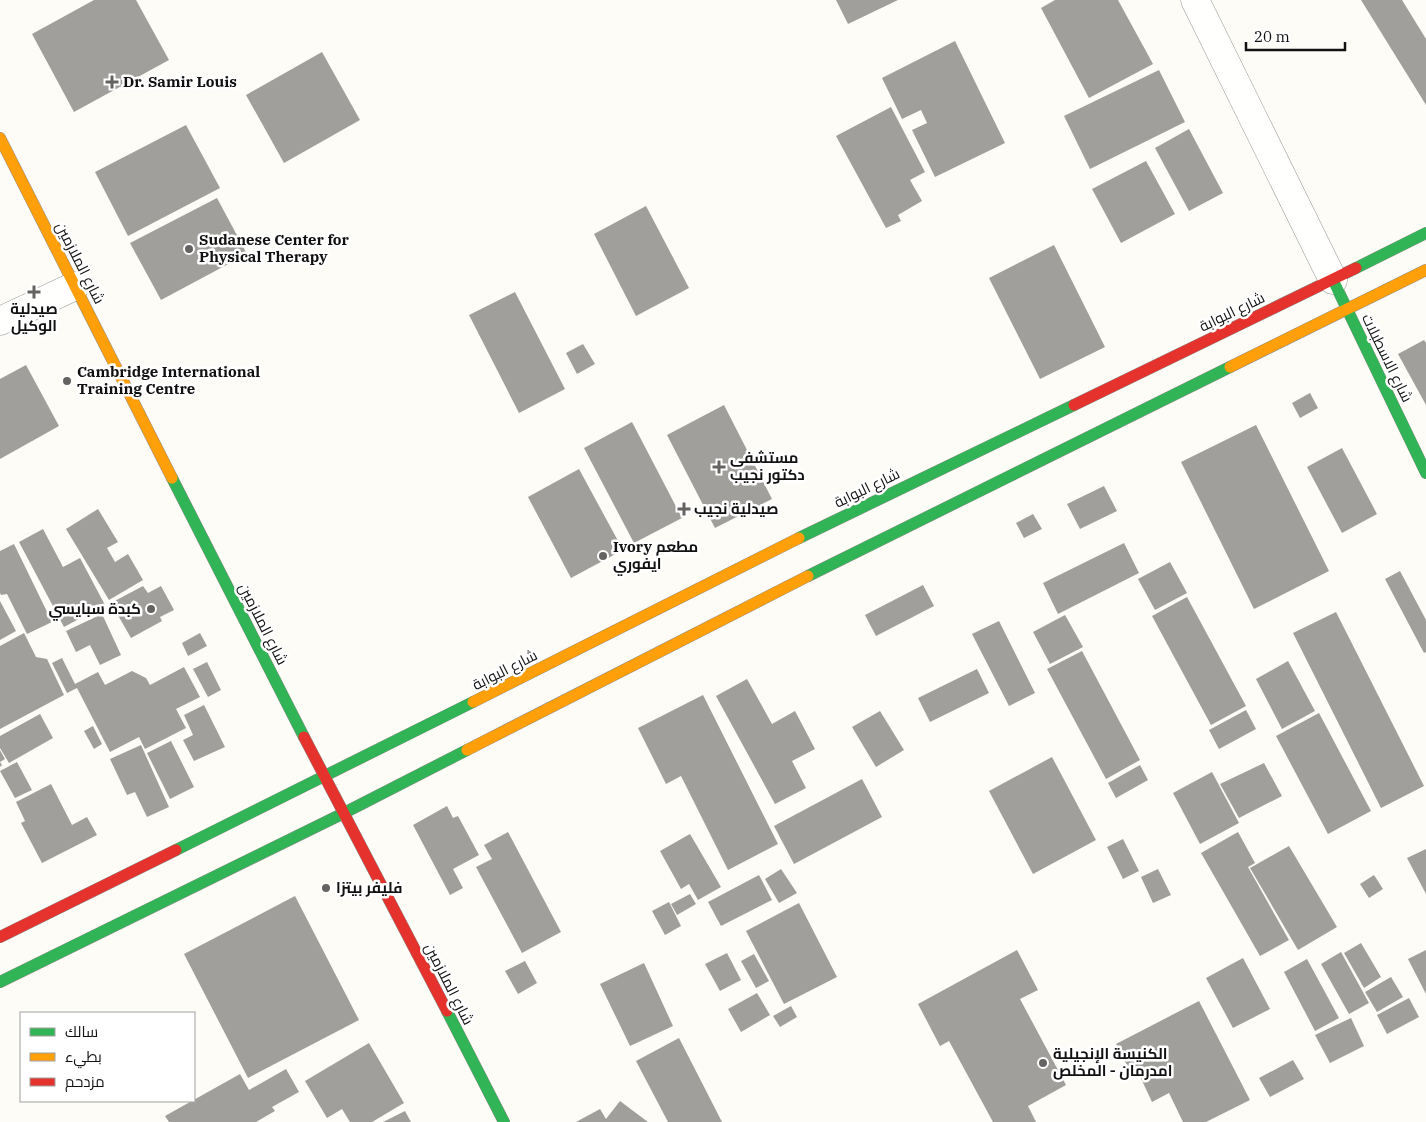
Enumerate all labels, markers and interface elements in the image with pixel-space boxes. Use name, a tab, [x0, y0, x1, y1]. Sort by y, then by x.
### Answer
scale bar	[1246, 20, 1345, 52]
text: 20 m	[1254, 27, 1290, 46]
place label: Dr. Samir Louis	[123, 72, 237, 91]
marker: Dr. Samir Louis	[105, 75, 119, 89]
street label: شارع الملازمين	[50, 219, 109, 308]
place label: Sudanese Center for Physical Therapy	[199, 230, 350, 266]
marker: Sudanese Center for Physical Therapy	[183, 243, 195, 255]
marker: صيدلية الوكيل	[28, 286, 40, 298]
street label: شارع البوابة	[1196, 288, 1269, 337]
place label: صيدلية الوكيل	[10, 299, 58, 335]
street label: شارع الاسطبلات	[1356, 310, 1417, 406]
place label: Cambridge International Training Centre	[77, 362, 260, 398]
marker: Cambridge International Training Centre	[61, 375, 73, 387]
place label: مستشفى دكتور نجيب	[730, 448, 805, 484]
marker: مستشفى دكتور نجيب	[712, 460, 726, 474]
street label: شارع البوابة	[831, 464, 904, 513]
place label: صيدلية نجيب	[694, 499, 779, 518]
marker: صيدلية نجيب	[678, 503, 690, 515]
place label: Ivory مطعم ايفوري	[613, 537, 698, 576]
marker: Ivory مطعم ايفوري	[597, 550, 609, 562]
street label: شارع الملازمين	[233, 580, 292, 669]
place label: كبدة سبايسي	[49, 599, 141, 621]
marker: كبدة سبايسي	[145, 603, 157, 615]
street label: شارع البوابة	[469, 645, 541, 696]
place label: فليفر بيتزا	[336, 878, 402, 897]
marker: فليفر بيتزا	[320, 882, 332, 894]
street label: شارع الملازمين	[419, 940, 478, 1029]
legend	[20, 1012, 195, 1102]
text: سالك	[65, 1022, 98, 1041]
place label: الكنيسة الإنجيلية امدرمان - المخلص	[1053, 1044, 1172, 1080]
text: بطيء	[65, 1047, 102, 1069]
marker: الكنيسة الإنجيلية امدرمان - المخلص	[1037, 1057, 1049, 1069]
text: مزدحم	[65, 1072, 105, 1092]

